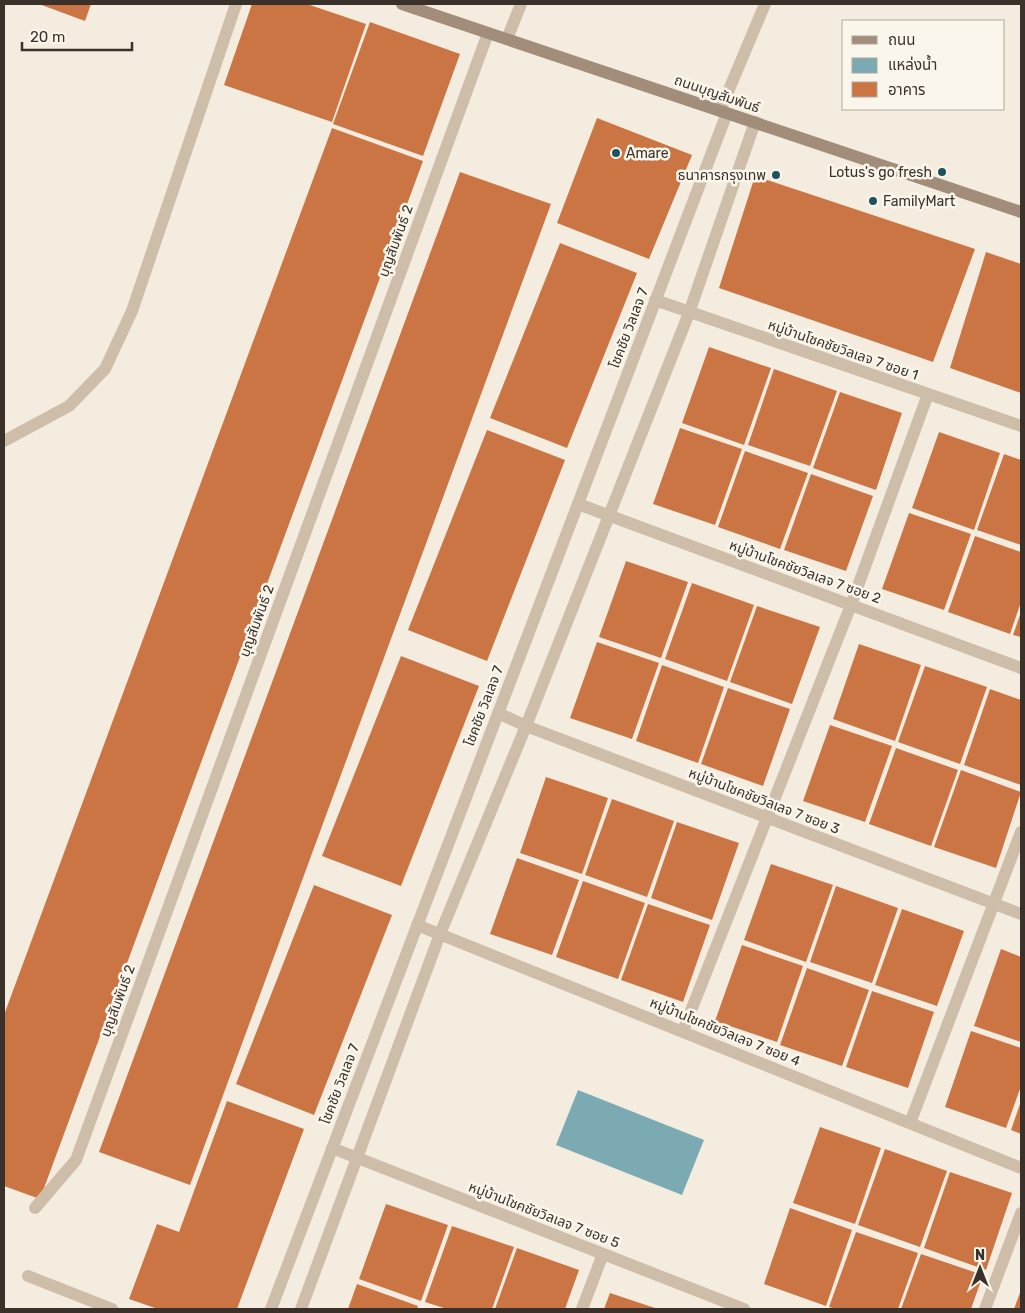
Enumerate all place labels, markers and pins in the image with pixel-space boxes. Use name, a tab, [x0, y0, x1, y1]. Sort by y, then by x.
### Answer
place label: Amare	[626, 145, 669, 162]
marker: Amare	[610, 147, 622, 159]
place label: Lotus's go fresh	[829, 164, 932, 181]
marker: Lotus's go fresh	[936, 166, 948, 178]
place label: ธนาคารกรุงเทพ	[678, 167, 766, 184]
marker: ธนาคารกรุงเทพ	[770, 169, 782, 181]
place label: FamilyMart	[883, 193, 956, 210]
marker: FamilyMart	[867, 195, 879, 207]

